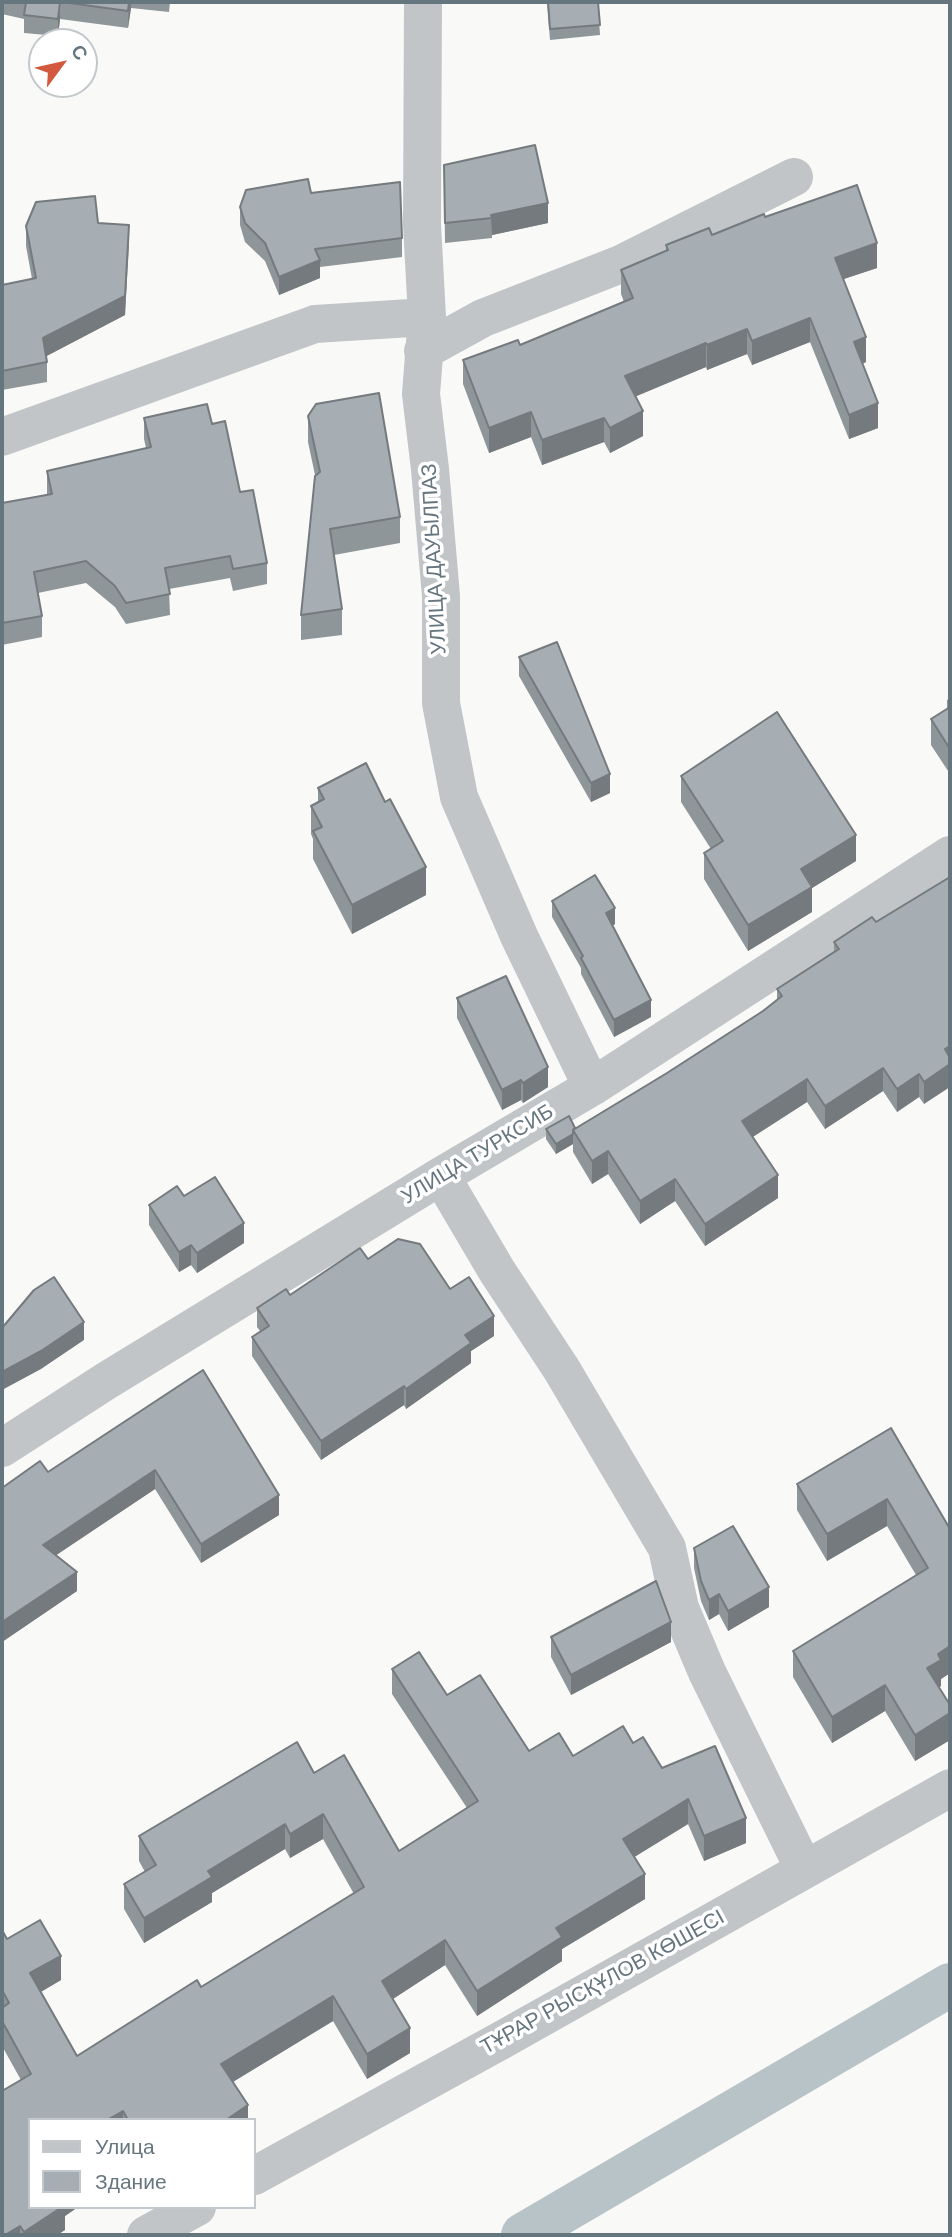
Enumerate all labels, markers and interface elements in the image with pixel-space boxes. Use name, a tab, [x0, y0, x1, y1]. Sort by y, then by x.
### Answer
north arrow	[28, 28, 98, 98]
text: С	[65, 40, 94, 65]
street label: УЛИЦА ДАУЫЛПАЗ	[417, 463, 453, 655]
street label: УЛИЦА ТУРКСИБ	[397, 1100, 559, 1210]
street label: ТҰРАР РЫСҚҰЛОВ КӨШЕСІ	[477, 1905, 729, 2061]
legend	[28, 2118, 256, 2209]
text: Улица	[95, 2133, 155, 2161]
text: Здание	[95, 2168, 167, 2196]

